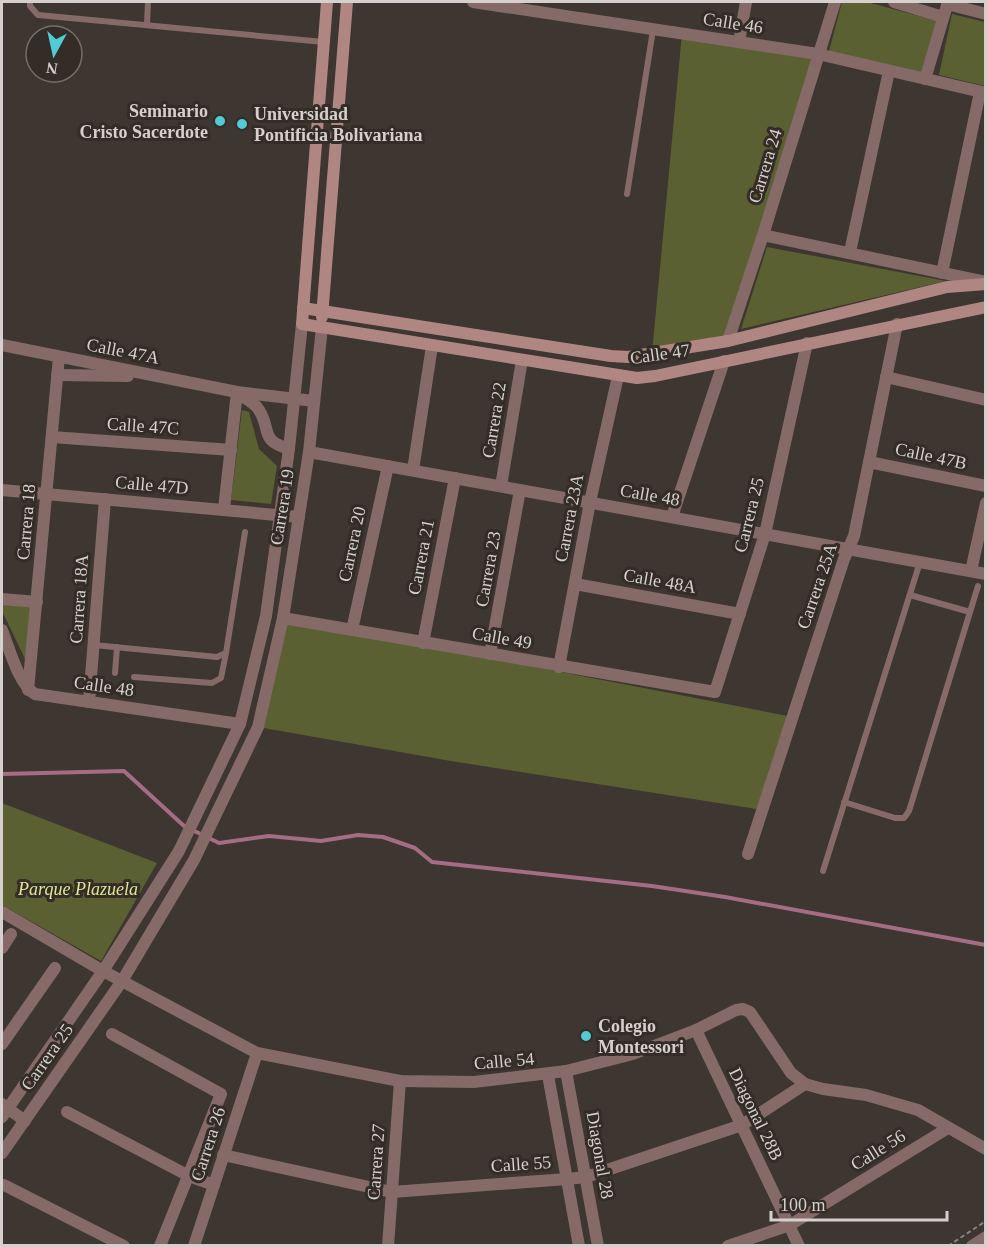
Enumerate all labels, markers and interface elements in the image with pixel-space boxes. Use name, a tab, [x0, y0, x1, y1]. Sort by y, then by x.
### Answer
street label: Calle 46	[702, 8, 764, 38]
north arrow	[24, 24, 84, 84]
text: N	[45, 59, 59, 78]
place label: Seminario Cristo Sacerdote	[80, 101, 208, 142]
place label: Universidad Pontificia Bolivariana	[254, 104, 423, 145]
marker: Seminario Cristo Sacerdote	[213, 114, 227, 128]
marker: Universidad Pontificia Bolivariana	[235, 117, 249, 131]
street label: Carrera 24	[744, 127, 786, 205]
street label: Calle 47A	[85, 334, 161, 368]
street label: Calle 47	[629, 340, 691, 368]
street label: Carrera 22	[478, 381, 510, 459]
street label: Calle 47C	[106, 413, 180, 439]
street label: Calle 47B	[893, 439, 969, 473]
street label: Carrera 19	[266, 468, 298, 546]
street label: Calle 47D	[115, 472, 189, 498]
street label: Carrera 23A	[551, 472, 587, 564]
street label: Carrera 25	[730, 475, 768, 555]
street label: Calle 48	[618, 480, 682, 510]
street label: Carrera 18	[13, 483, 39, 561]
street label: Carrera 20	[334, 505, 370, 583]
street label: Carrera 21	[404, 518, 438, 596]
street label: Carrera 23	[472, 530, 504, 608]
street label: Carrera 25A	[793, 540, 841, 632]
street label: Carrera 18A	[66, 554, 92, 644]
street label: Calle 48A	[622, 565, 698, 597]
street label: Calle 49	[470, 623, 534, 653]
street label: Calle 48	[73, 672, 135, 700]
park label: Parque Plazuela	[17, 879, 138, 899]
place label: Colegio Montessori	[598, 1016, 684, 1057]
street label: Carrera 25	[17, 1020, 77, 1094]
marker: Colegio Montessori	[579, 1029, 593, 1043]
street label: Calle 54	[473, 1048, 535, 1074]
street label: Diagonal 28B	[725, 1064, 787, 1164]
street label: Carrera 26	[187, 1105, 229, 1183]
street label: Diagonal 28	[582, 1110, 618, 1200]
street label: Carrera 27	[363, 1123, 389, 1201]
street label: Calle 56	[847, 1125, 909, 1175]
street label: Calle 55	[490, 1152, 552, 1176]
scale bar	[771, 1184, 946, 1222]
text: 100 m	[780, 1195, 826, 1215]

